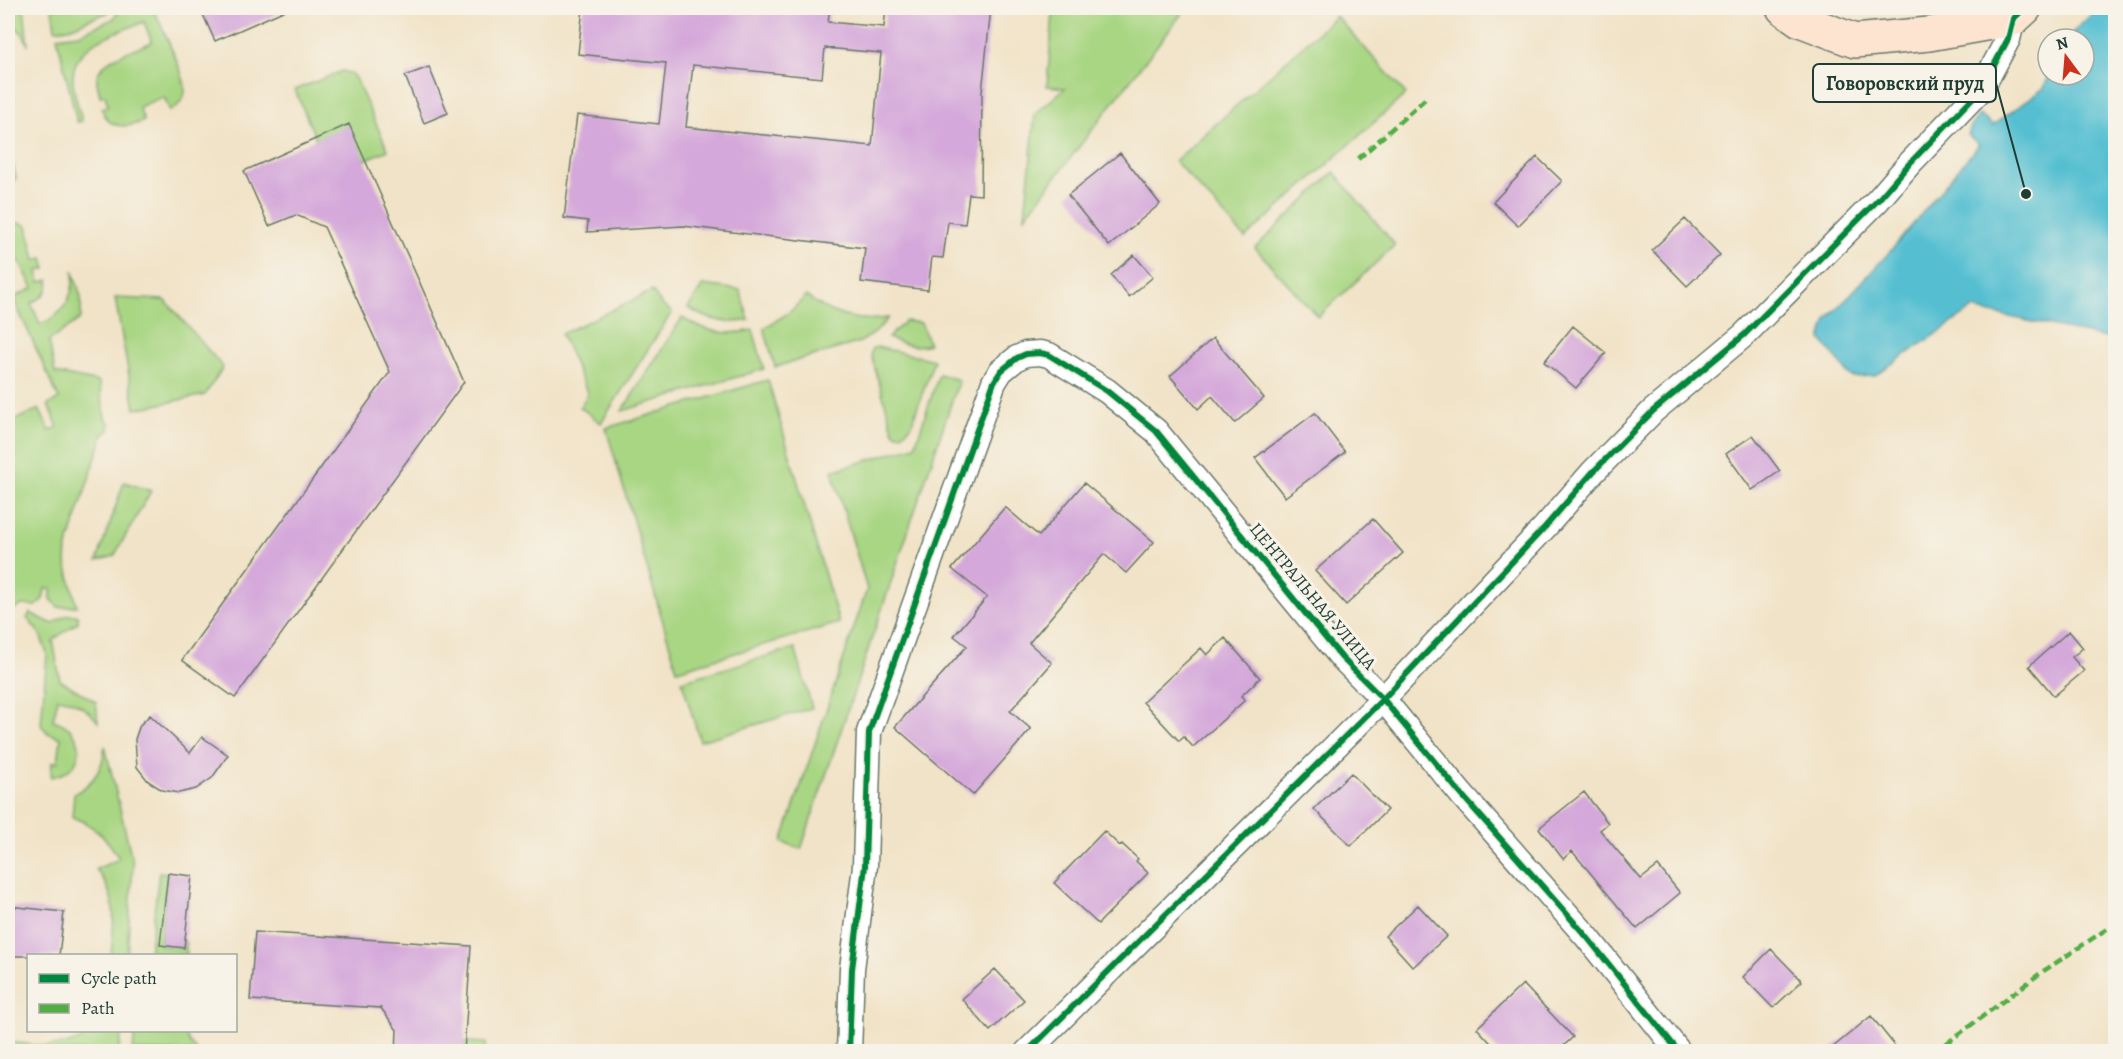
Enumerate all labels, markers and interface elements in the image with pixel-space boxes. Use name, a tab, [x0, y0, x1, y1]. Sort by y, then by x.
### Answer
north arrow	[2036, 27, 2096, 87]
text: N	[2054, 31, 2071, 56]
callout: Говоровский пруд	[1813, 64, 1996, 102]
text: Говоровский пруд	[1826, 70, 1984, 97]
street label: ЦЕНТРАЛЬНАЯ УЛИЦА	[1244, 517, 1382, 675]
legend	[27, 954, 237, 1032]
text: Cycle path	[81, 966, 157, 990]
text: Path	[81, 996, 115, 1020]

